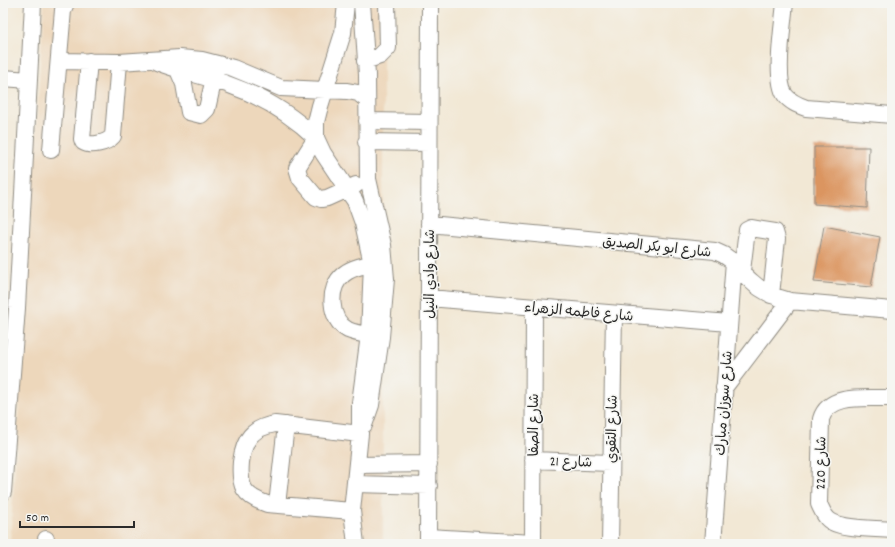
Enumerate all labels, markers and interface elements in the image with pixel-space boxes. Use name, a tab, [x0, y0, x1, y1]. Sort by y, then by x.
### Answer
street label: شارع وادي النيل	[421, 229, 441, 319]
street label: شارع ابو بكر الصديق	[601, 232, 712, 264]
street label: شارع فاطمه الزهراء	[523, 298, 634, 328]
street label: شارع سوزان مبارك	[711, 350, 739, 456]
street label: شارع الصفا	[525, 393, 545, 457]
street label: شارع التقوي	[602, 395, 624, 463]
street label: شارع 220	[812, 436, 832, 490]
street label: شارع 21	[549, 452, 593, 474]
scale bar	[20, 503, 134, 529]
text: 50 m	[26, 510, 49, 527]

